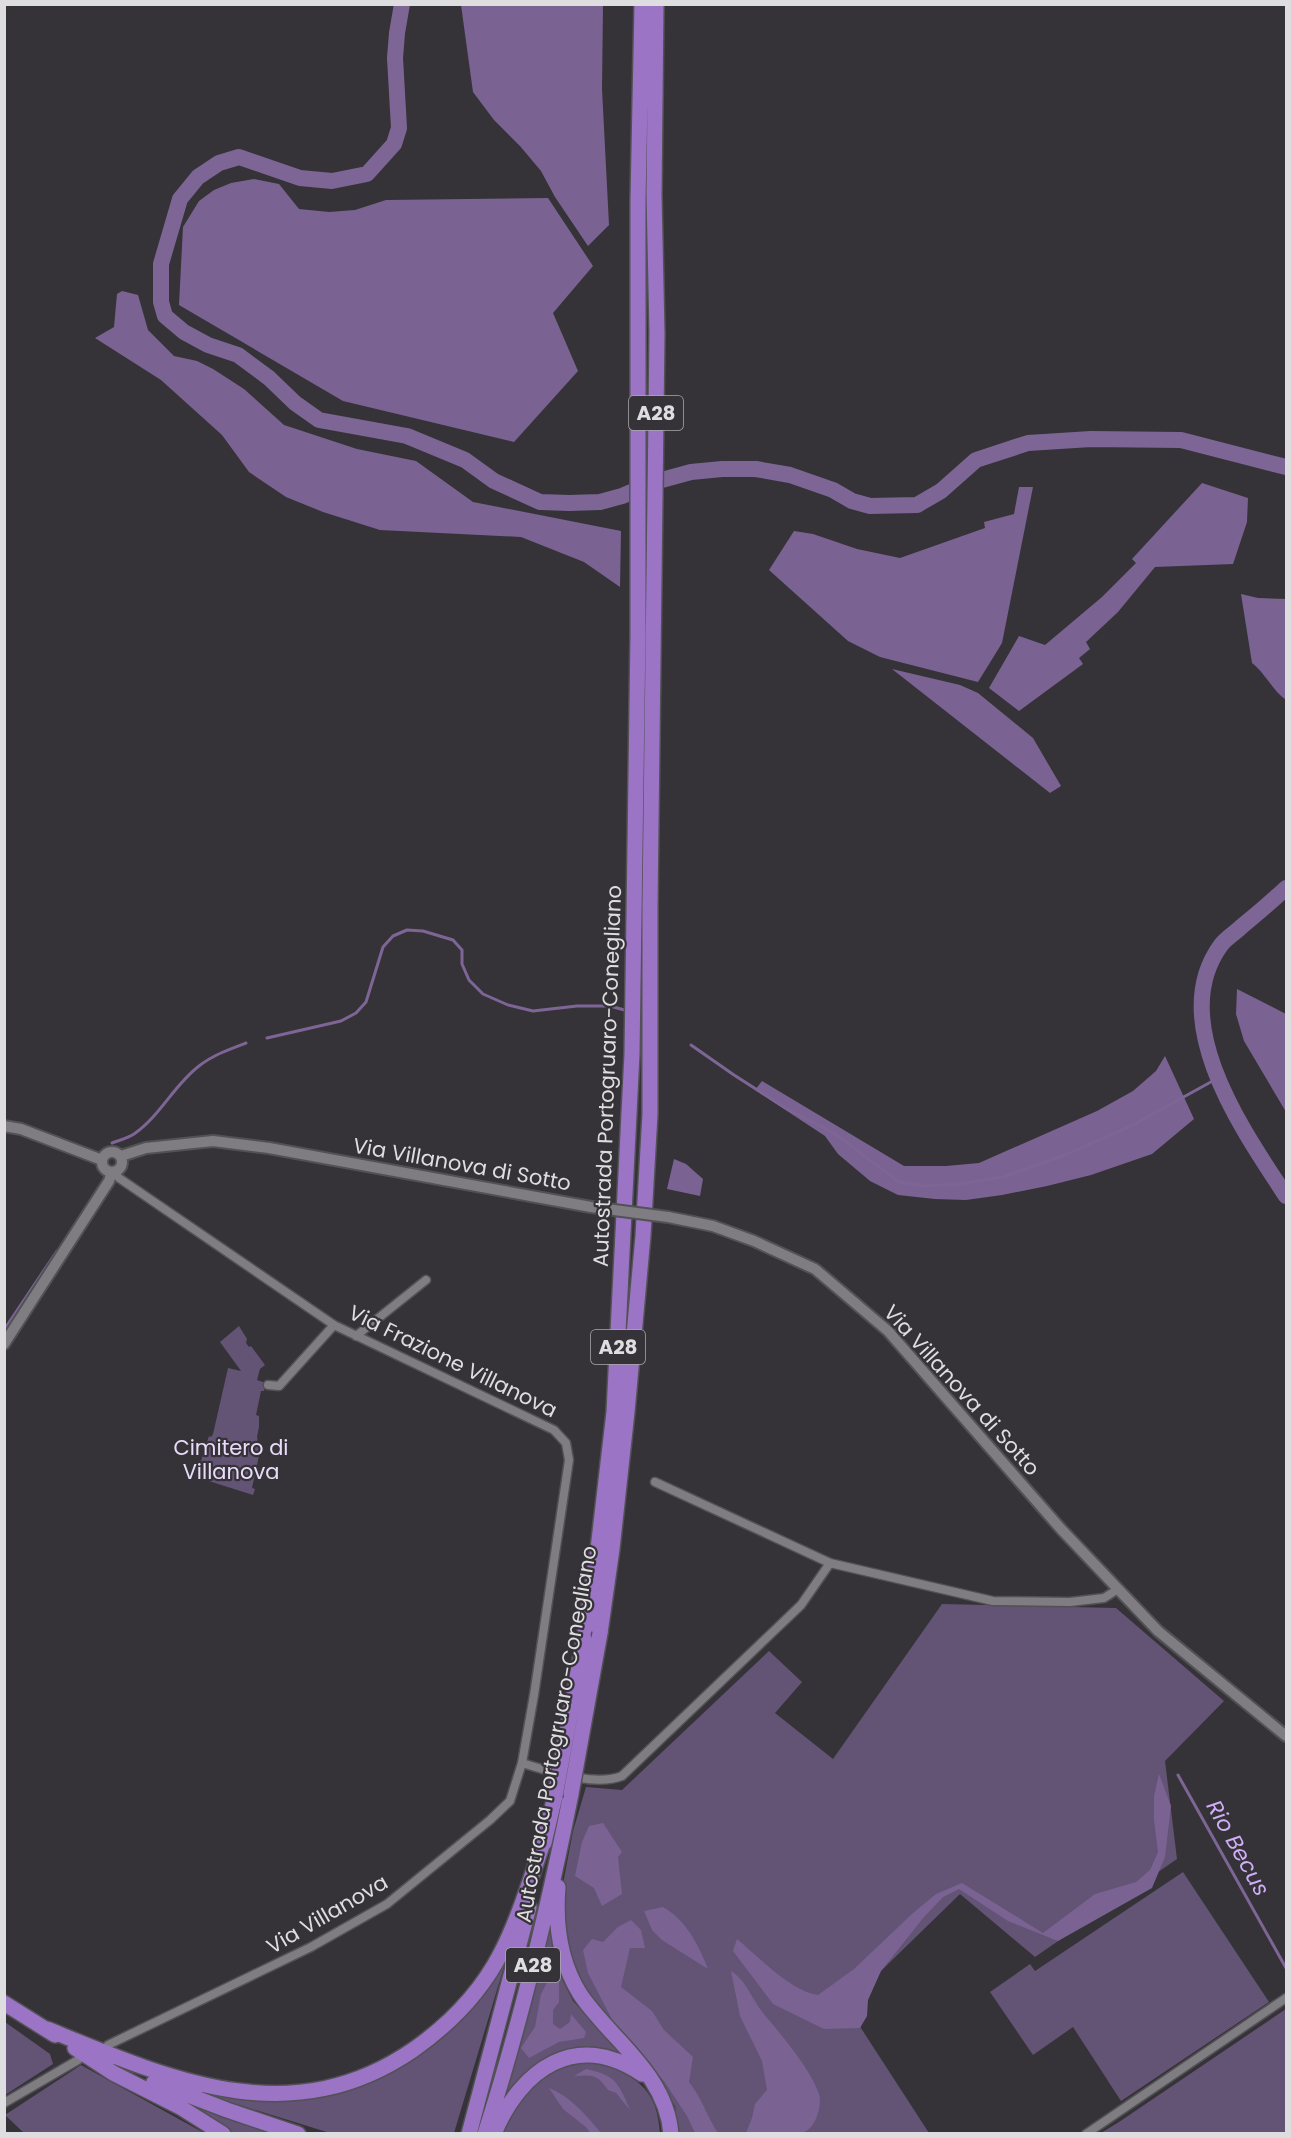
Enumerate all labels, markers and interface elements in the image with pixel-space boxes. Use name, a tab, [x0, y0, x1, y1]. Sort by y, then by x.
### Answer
road number: A28	[629, 396, 683, 430]
street label: Autostrada Portogruaro-Conegliano	[586, 885, 628, 1267]
street label: Via Villanova di Sotto	[351, 1131, 573, 1197]
street label: Via Frazione Villanova	[344, 1298, 562, 1424]
street label: Via Villanova di Sotto	[877, 1298, 1047, 1482]
road number: A28	[591, 1330, 645, 1364]
park label: Cimitero di Villanova	[173, 1433, 289, 1486]
street label: Autostrada Portogruaro-Conegliano	[509, 1543, 603, 1925]
water label: Rio Becus	[1199, 1794, 1277, 1902]
street label: Via Villanova	[261, 1867, 393, 1961]
road number: A28	[506, 1948, 560, 1982]

